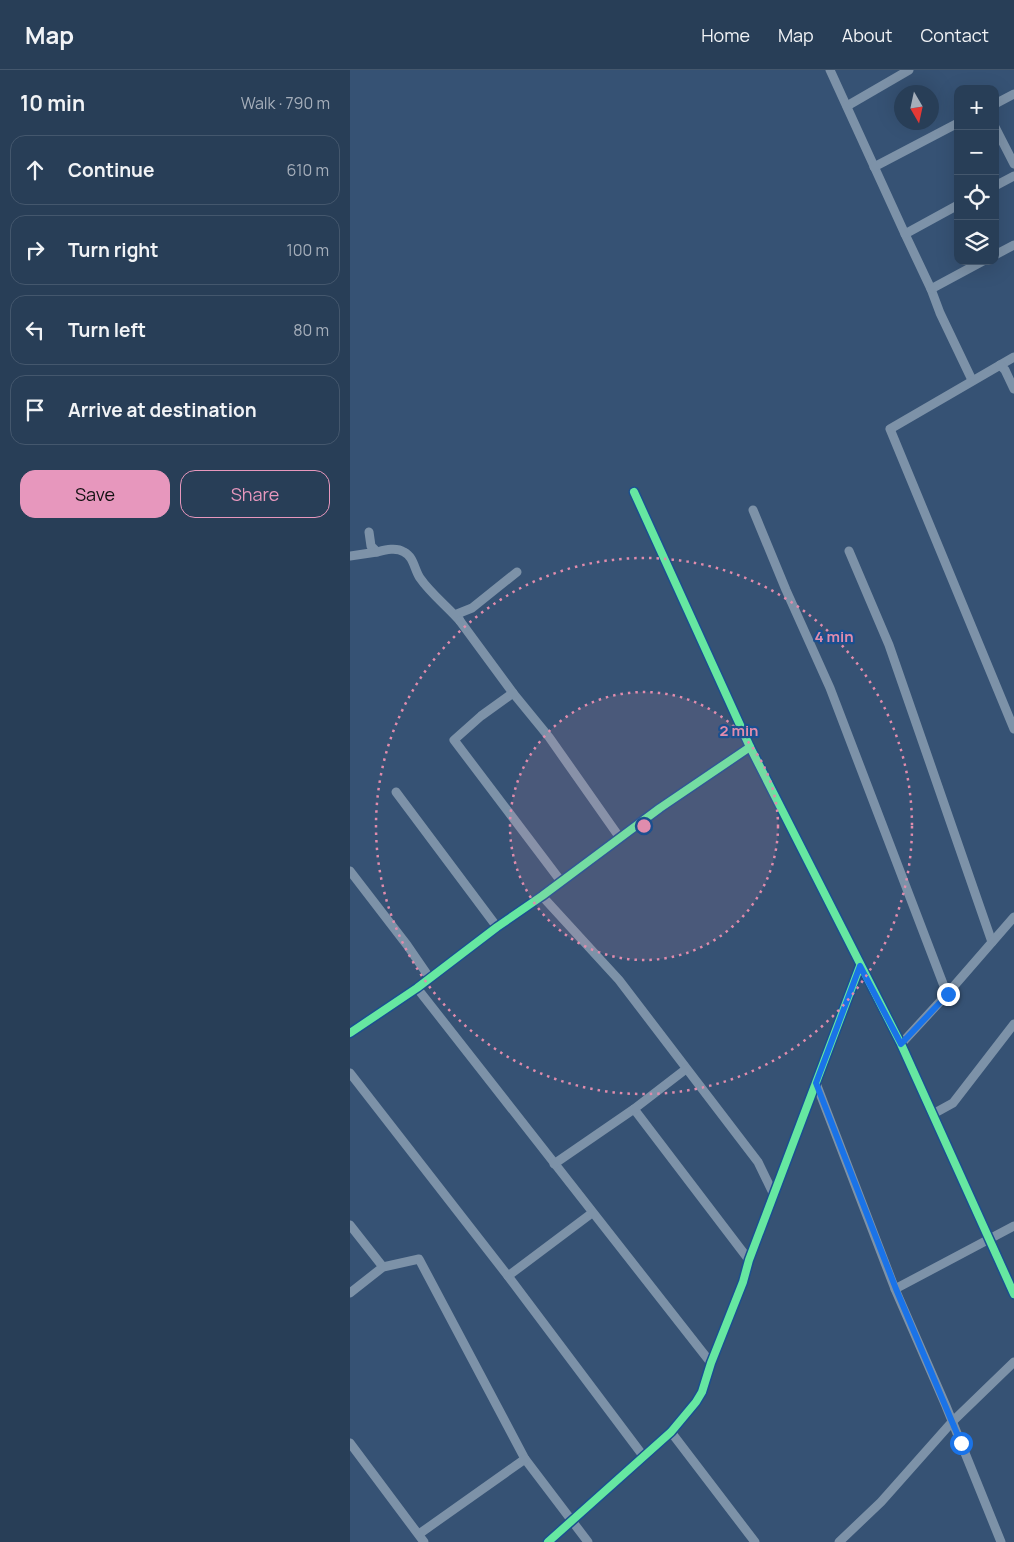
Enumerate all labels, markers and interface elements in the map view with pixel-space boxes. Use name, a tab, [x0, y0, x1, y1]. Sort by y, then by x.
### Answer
text: Map	[25, 18, 74, 51]
text: Home	[701, 23, 750, 47]
text: Map	[778, 23, 814, 47]
text: About	[842, 23, 892, 47]
text: Contact	[920, 23, 989, 47]
north arrow	[894, 85, 939, 130]
map controls	[954, 85, 999, 265]
button: +	[954, 85, 999, 130]
text: 10 min	[20, 89, 85, 117]
text: Walk · 790 m	[241, 92, 330, 114]
button: −	[954, 130, 999, 175]
icon: ahead	[21, 156, 49, 184]
text: Continue	[68, 157, 154, 183]
text: 610 m	[287, 159, 329, 181]
button: locate	[954, 175, 999, 220]
button: layers	[954, 220, 999, 265]
icon: right	[21, 236, 49, 264]
text: Turn right	[68, 237, 158, 263]
text: 100 m	[286, 239, 329, 261]
icon: left	[21, 316, 49, 344]
text: Turn left	[68, 317, 146, 343]
text: 80 m	[293, 319, 329, 341]
icon: arrive	[21, 396, 49, 424]
text: Arrive at destination	[68, 397, 257, 423]
button: Save	[20, 470, 170, 518]
button: Share	[180, 470, 330, 518]
text: 4 min	[814, 626, 854, 647]
text: 2 min	[719, 720, 759, 741]
centre of rings	[635, 817, 653, 835]
route end	[937, 983, 960, 1006]
route start	[950, 1432, 973, 1455]

